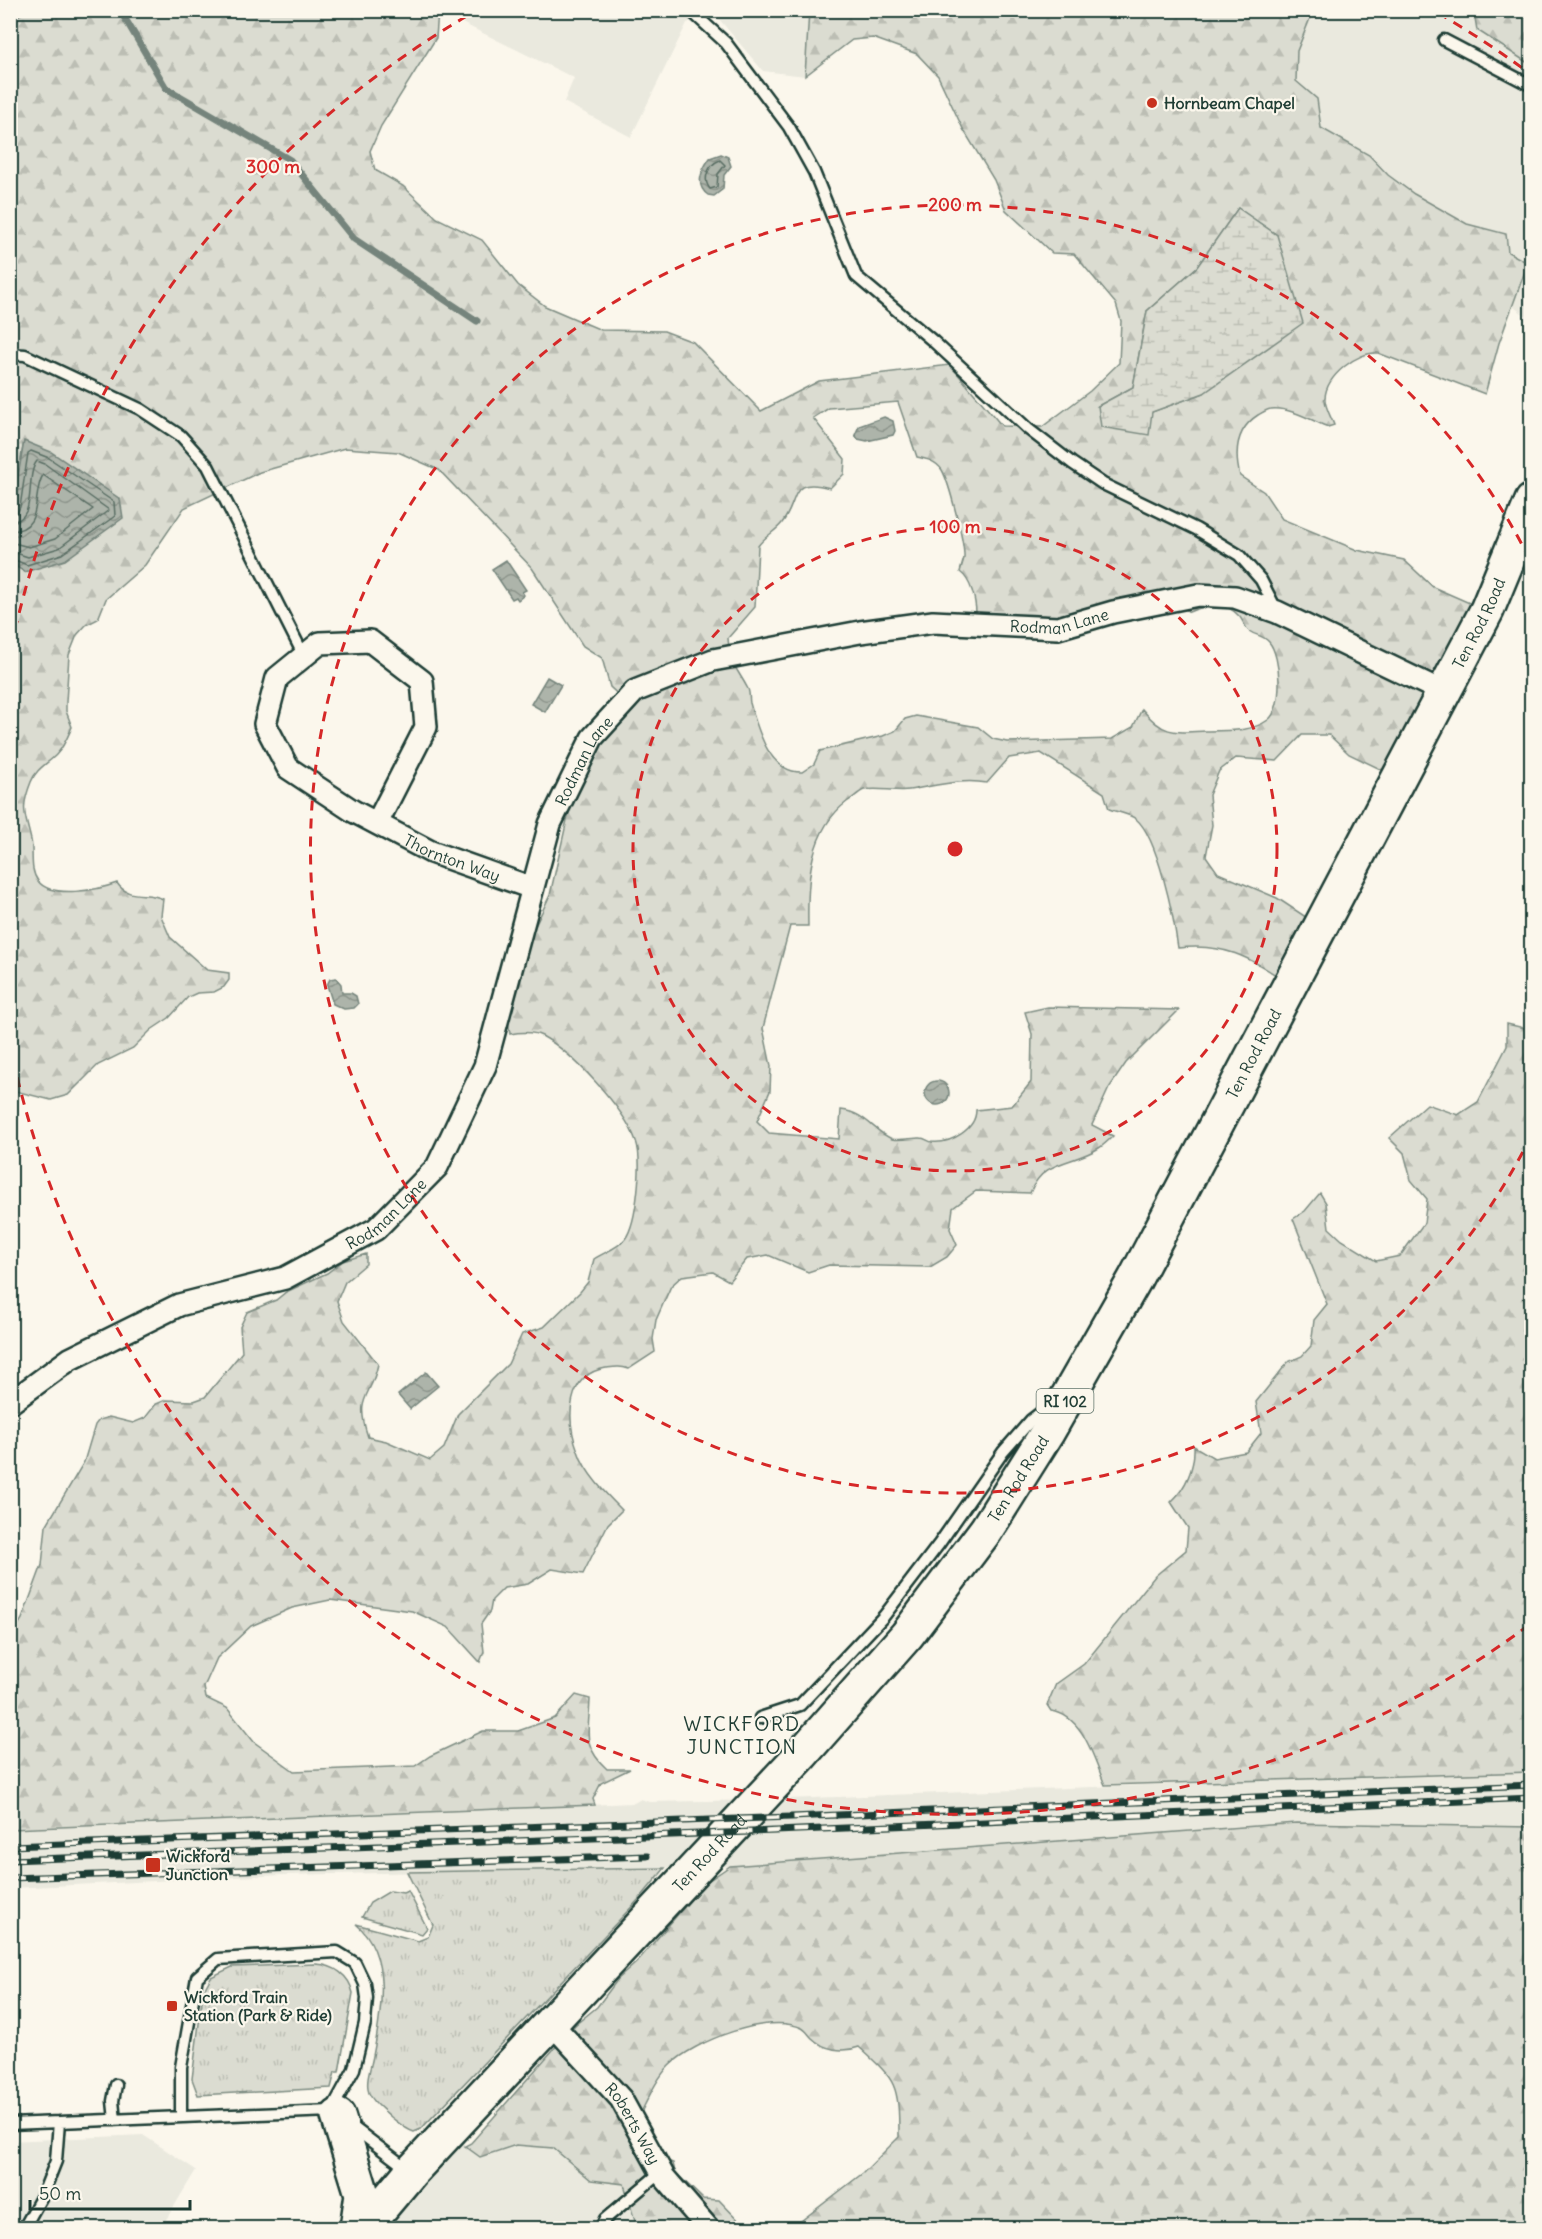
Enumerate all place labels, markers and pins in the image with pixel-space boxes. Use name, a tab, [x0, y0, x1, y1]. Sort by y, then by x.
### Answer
place label: Hornbeam Chapel	[1164, 93, 1295, 114]
marker: Hornbeam Chapel	[1145, 96, 1159, 110]
centre of rings	[945, 839, 965, 859]
place label: Wickford Junction	[166, 1846, 231, 1884]
marker: Wickford Junction	[144, 1856, 162, 1874]
place label: Wickford Train Station (Park & Ride)	[184, 1987, 332, 2026]
marker: Wickford Train Station (Park & Ride)	[165, 1999, 179, 2013]

